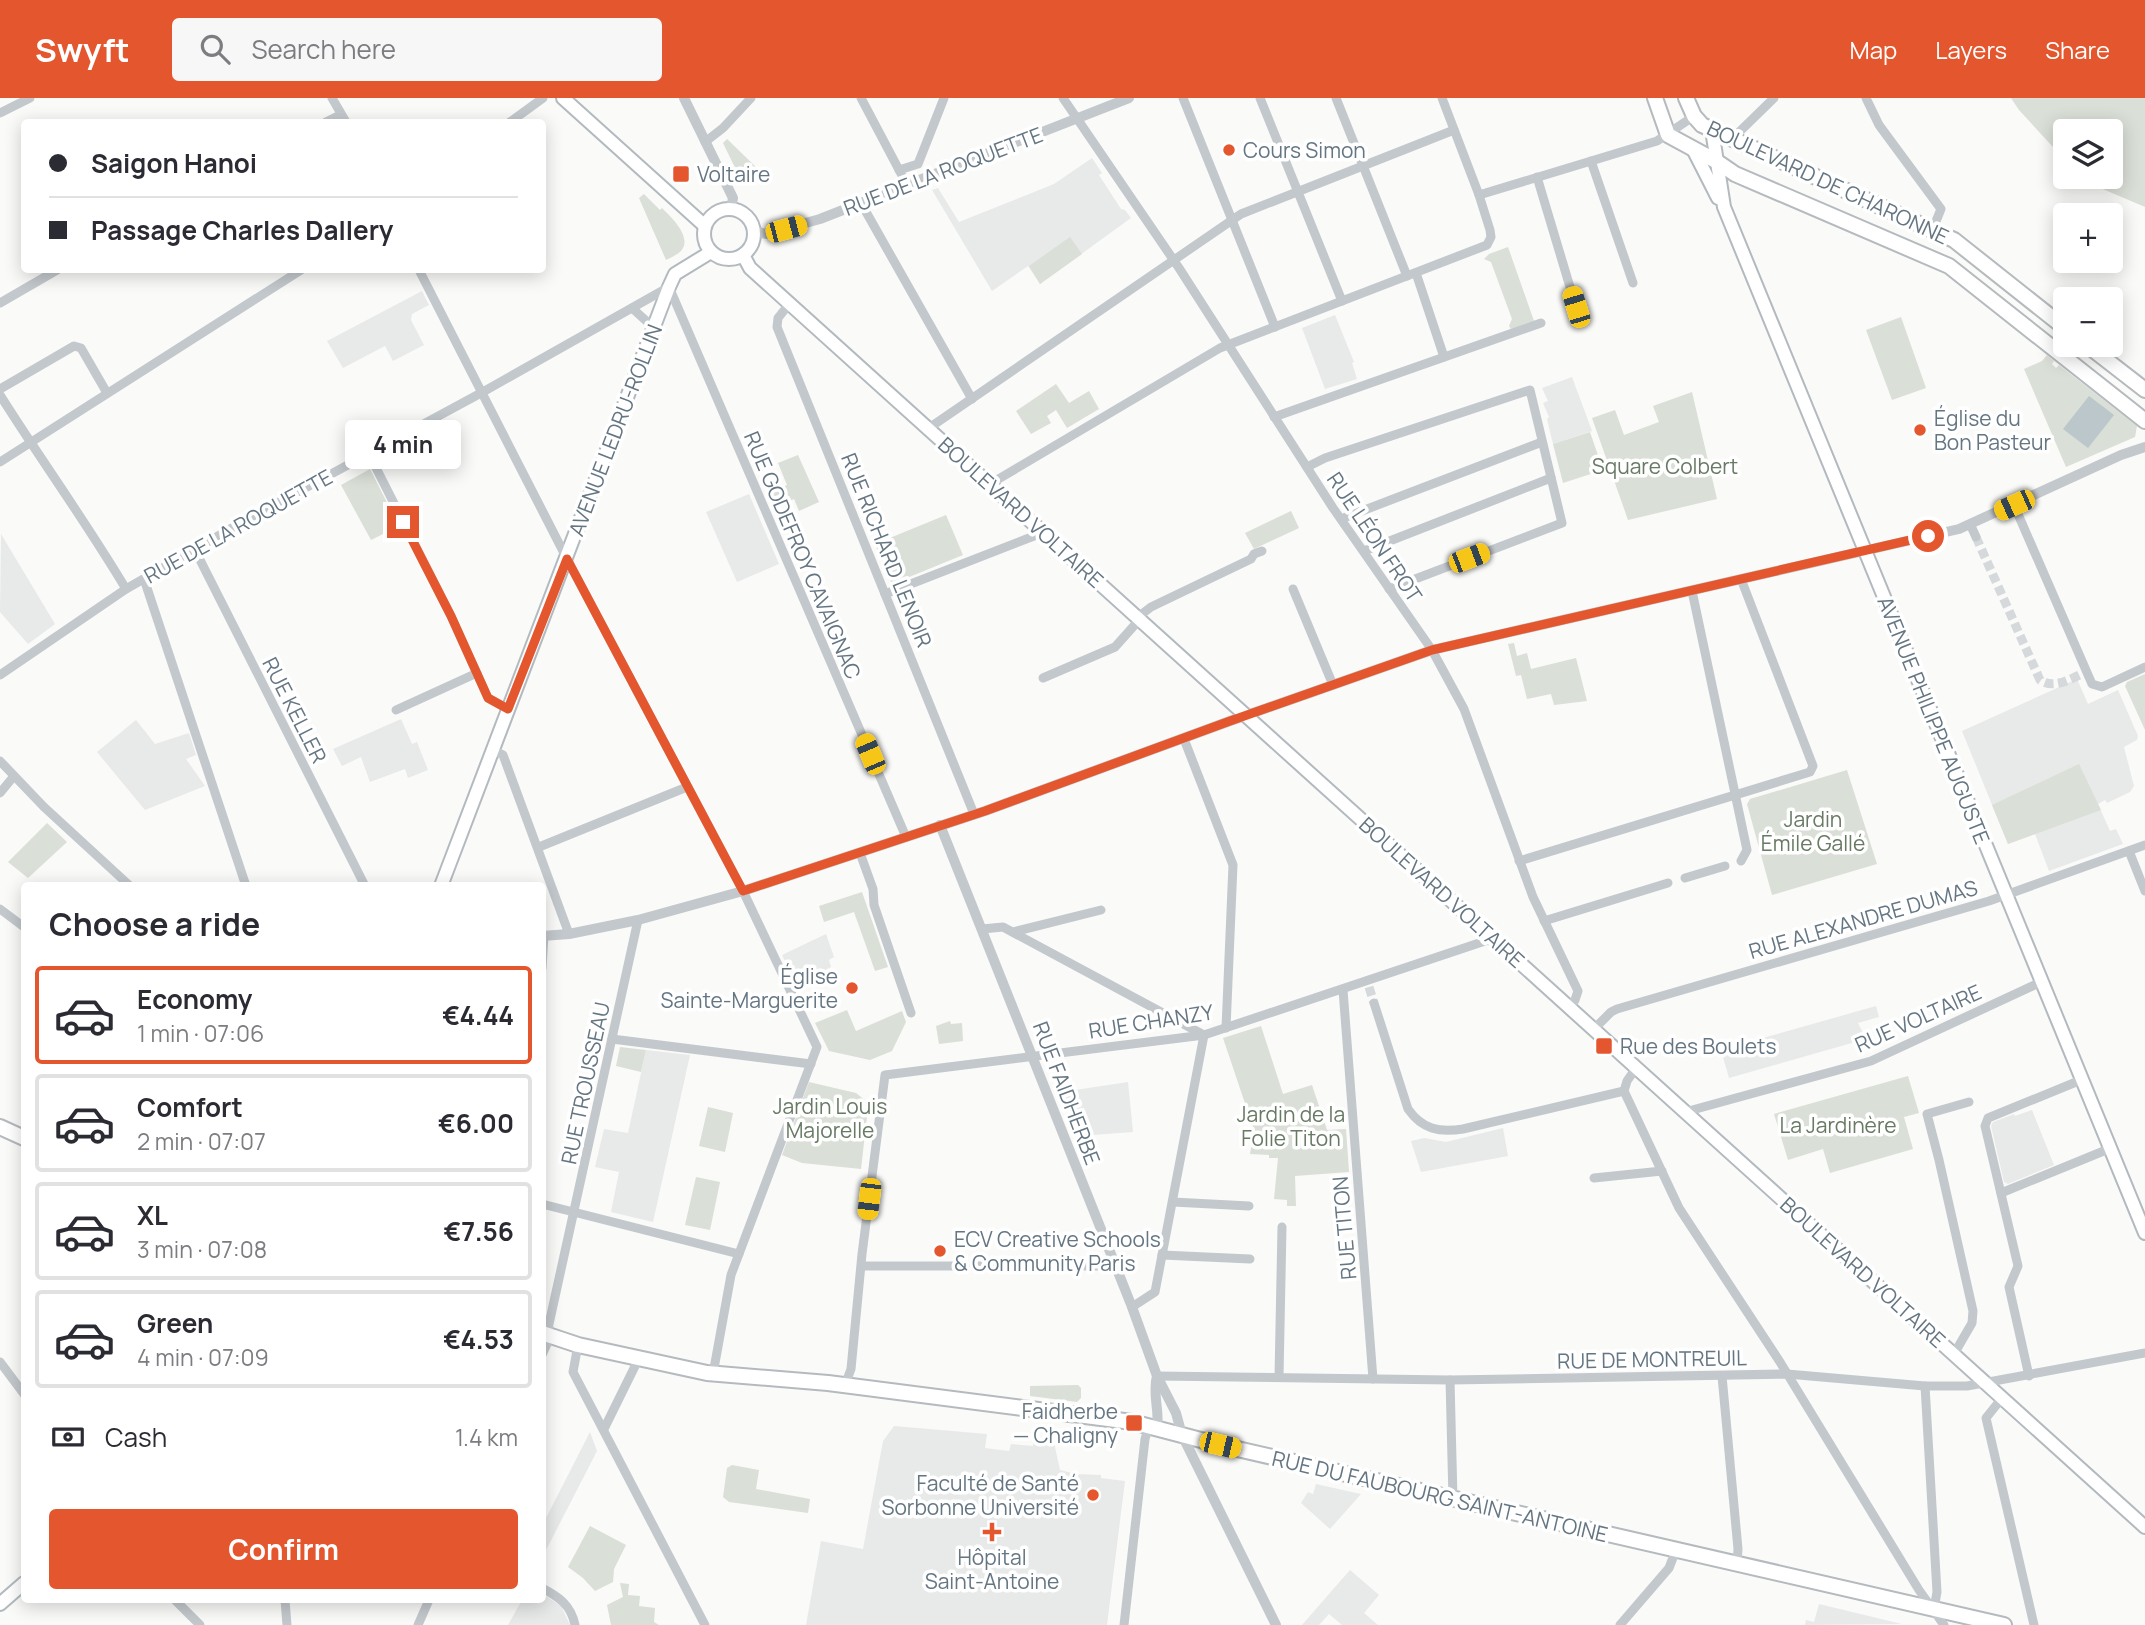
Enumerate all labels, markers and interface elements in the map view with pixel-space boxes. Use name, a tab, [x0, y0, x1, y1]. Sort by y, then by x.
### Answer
search box	[172, 18, 662, 81]
text: Swyft	[35, 27, 130, 72]
icon: search	[196, 30, 234, 68]
text: Search here	[252, 31, 396, 67]
text: Map	[1850, 33, 1897, 66]
text: Layers	[1935, 33, 2007, 66]
text: Share	[2045, 33, 2110, 66]
street label: BOULEVARD DE CHARONNE	[1703, 114, 1953, 250]
map controls	[2053, 119, 2123, 357]
button: layers	[2053, 119, 2123, 189]
street label: RUE DE LA ROQUETTE	[839, 120, 1047, 222]
place label: Cours Simon	[1243, 136, 1366, 164]
marker: Cours Simon	[1221, 142, 1237, 158]
text: Saigon Hanoi	[91, 145, 257, 181]
place label: Voltaire	[697, 160, 770, 188]
marker: Voltaire	[671, 164, 691, 184]
button: +	[2053, 203, 2123, 273]
text: Passage Charles Dallery	[91, 212, 393, 248]
car	[763, 213, 810, 245]
car	[1560, 284, 1593, 330]
button: −	[2053, 287, 2123, 357]
street label: AVENUE LEDRU-ROLLIN	[562, 320, 668, 540]
place label: Église du Bon Pasteur	[1934, 404, 2052, 456]
callout: 4 min	[345, 420, 461, 470]
marker: Église du Bon Pasteur	[1912, 422, 1928, 438]
street label: RUE GODEFROY CAVAIGNAC	[738, 427, 868, 683]
text: 4 min	[373, 428, 433, 460]
street label: BOULEVARD VOLTAIRE	[932, 430, 1110, 594]
street label: RUE RICHARD LENOIR	[835, 449, 939, 651]
park label: Square Colbert	[1592, 452, 1738, 480]
street label: RUE DE LA ROQUETTE	[139, 463, 337, 589]
street label: RUE LÉON FROT	[1321, 467, 1429, 608]
car	[1991, 487, 2038, 523]
route end	[387, 506, 419, 538]
route start	[1912, 520, 1944, 552]
car	[1446, 541, 1493, 575]
street label: AVENUE PHILIPPE AUGUSTE	[1871, 592, 1997, 848]
street label: RUE KELLER	[256, 652, 334, 768]
car	[853, 731, 888, 777]
park label: Jardin Émile Gallé	[1761, 805, 1865, 857]
street label: BOULEVARD VOLTAIRE	[1353, 810, 1531, 974]
street label: RUE ALEXANDRE DUMAS	[1746, 873, 1981, 965]
text: Choose a ride	[49, 902, 260, 946]
place label: Église Sainte-Marguerite	[661, 962, 838, 1014]
street label: RUE VOLTAIRE	[1850, 978, 1986, 1058]
marker: Église Sainte-Marguerite	[844, 980, 860, 996]
text: Economy	[137, 981, 252, 1017]
icon: car	[53, 984, 116, 1047]
text: €4.44	[442, 997, 514, 1033]
street label: RUE CHANZY	[1087, 997, 1216, 1045]
street label: RUE TROUSSEAU	[554, 999, 616, 1167]
text: 1 min · 07:06	[137, 1017, 264, 1049]
street label: RUE FAIDHERBE	[1027, 1017, 1107, 1169]
place label: Rue des Boulets	[1620, 1032, 1777, 1060]
marker: Rue des Boulets	[1594, 1036, 1614, 1056]
text: Comfort	[137, 1089, 243, 1125]
icon: car	[53, 1092, 116, 1155]
park label: Jardin Louis Majorelle	[773, 1092, 887, 1144]
park label: Jardin de la Folie Titon	[1237, 1100, 1345, 1152]
text: €6.00	[438, 1105, 514, 1141]
park label: La Jardinère	[1779, 1111, 1897, 1139]
text: 2 min · 07:07	[137, 1125, 266, 1157]
street label: RUE TITON	[1326, 1175, 1362, 1281]
car	[857, 1177, 882, 1221]
street label: BOULEVARD VOLTAIRE	[1774, 1190, 1952, 1354]
text: XL	[137, 1197, 168, 1233]
icon: car	[53, 1200, 116, 1263]
text: €7.56	[444, 1213, 514, 1249]
place label: ECV Creative Schools & Community Paris	[954, 1225, 1161, 1277]
text: 3 min · 07:08	[137, 1233, 267, 1265]
marker: ECV Creative Schools & Community Paris	[932, 1243, 948, 1259]
text: Green	[137, 1305, 213, 1341]
icon: car	[53, 1308, 116, 1371]
text: €4.53	[443, 1321, 514, 1357]
text: 4 min · 07:09	[137, 1341, 269, 1373]
street label: RUE DE MONTREUIL	[1557, 1343, 1747, 1375]
place label: Faidherbe — Chaligny	[1013, 1397, 1118, 1449]
marker: Faidherbe — Chaligny	[1124, 1413, 1144, 1433]
icon: cash	[49, 1418, 87, 1456]
text: Cash	[105, 1419, 167, 1455]
text: 1.4 km	[455, 1421, 518, 1453]
car	[1198, 1430, 1243, 1460]
street label: RUE DU FAUBOURG SAINT-ANTOINE	[1269, 1444, 1611, 1548]
place label: Faculté de Santé Sorbonne Université	[881, 1469, 1079, 1521]
marker: Faculté de Santé Sorbonne Université	[1085, 1487, 1101, 1503]
button: Confirm	[49, 1509, 518, 1589]
marker: Hôpital Saint-Antoine	[982, 1522, 1002, 1542]
place label: Hôpital Saint-Antoine	[925, 1543, 1059, 1595]

